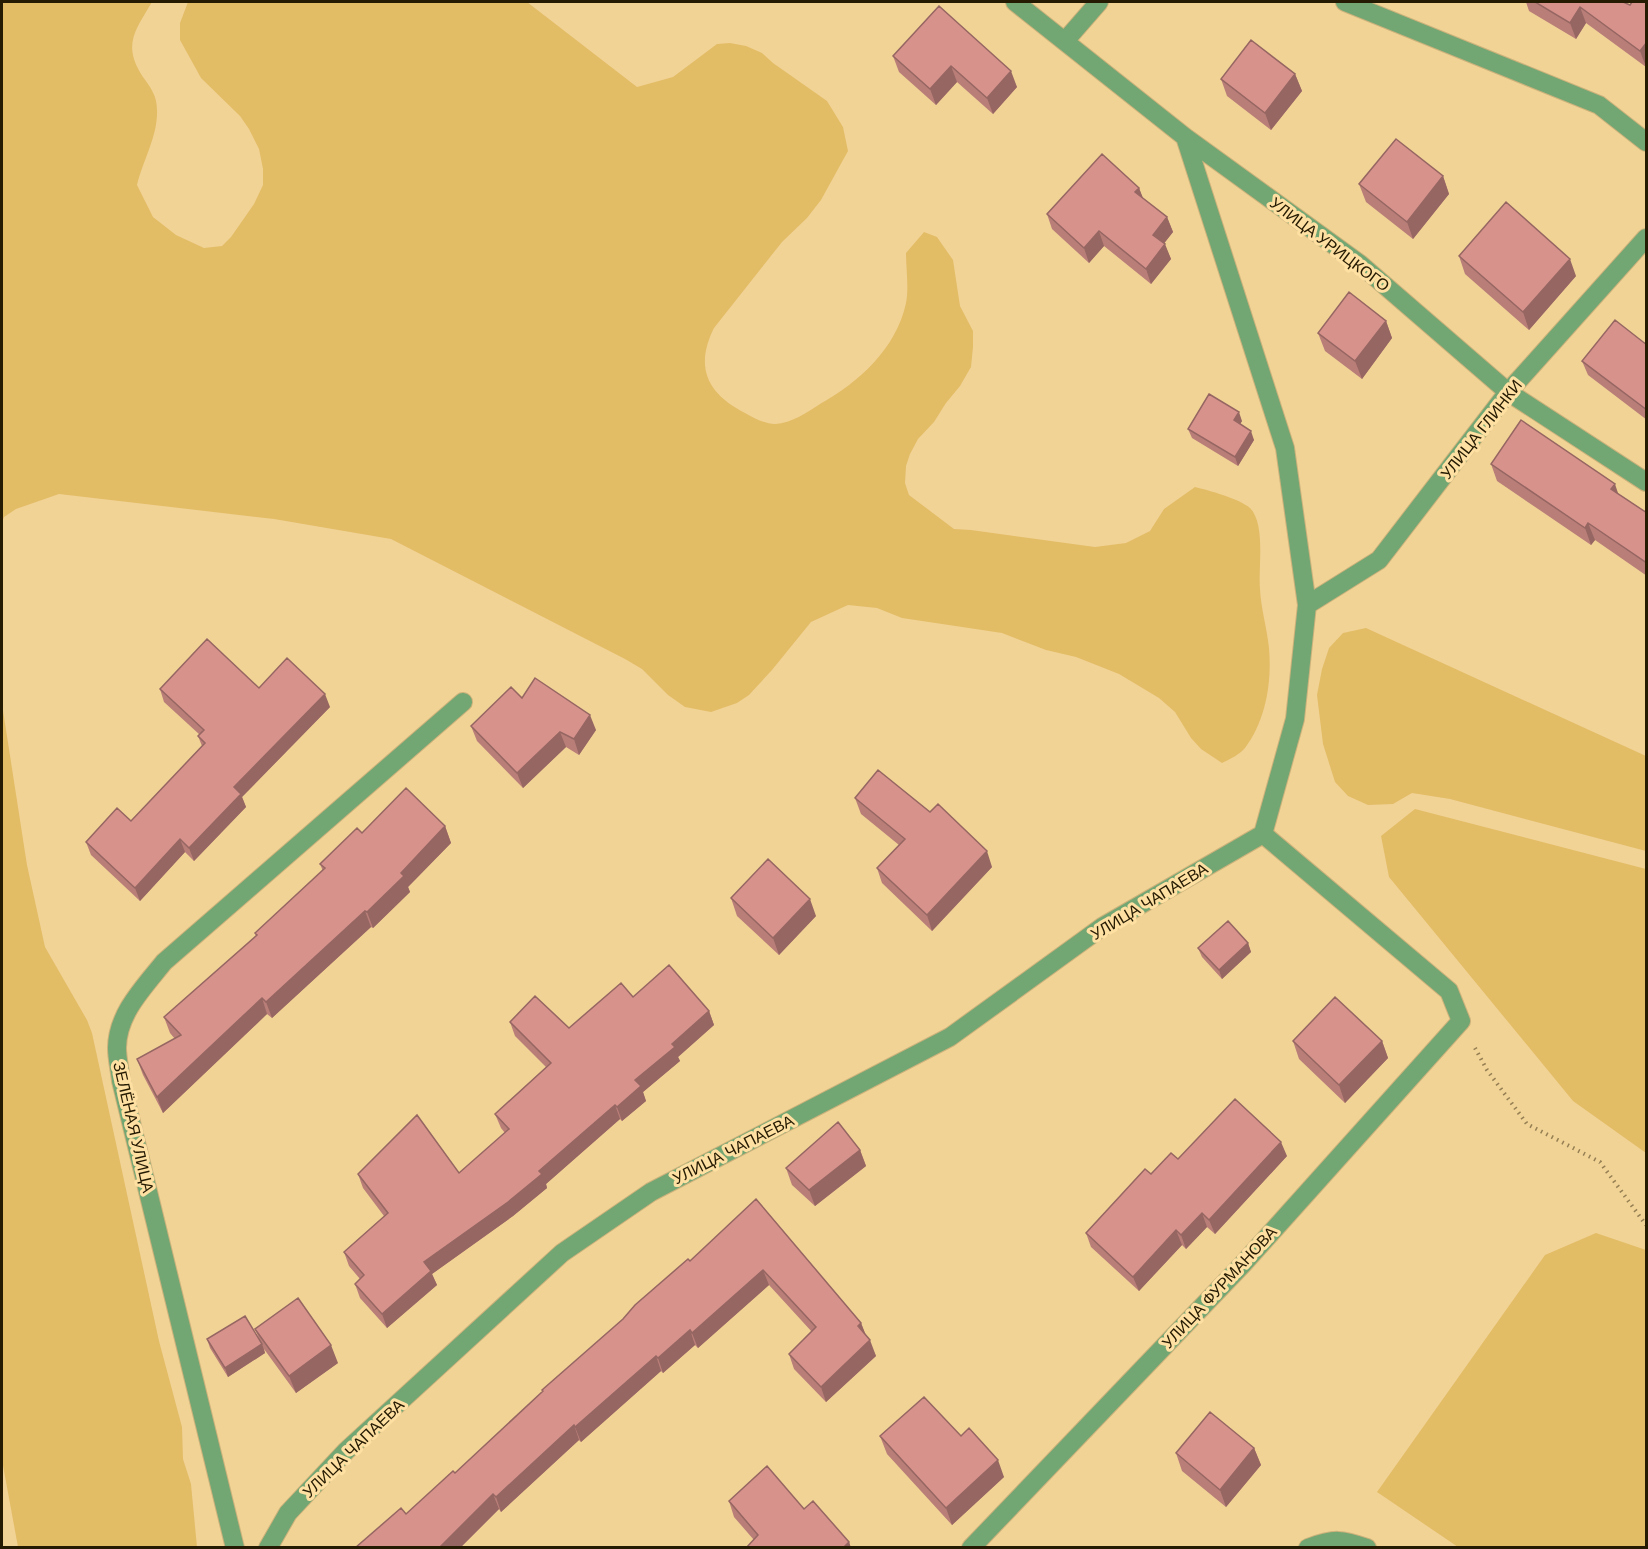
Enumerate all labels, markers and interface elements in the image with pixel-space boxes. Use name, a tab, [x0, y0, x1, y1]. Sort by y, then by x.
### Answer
street label: УЛИЦА УРИЦКОГО	[1267, 194, 1393, 295]
street label: УЛИЦА ГЛИНКИ	[1438, 377, 1525, 482]
street label: УЛИЦА ЧАПАЕВА	[1088, 860, 1211, 943]
street label: ЗЕЛЁНАЯ УЛИЦА	[110, 1060, 157, 1195]
street label: УЛИЦА ЧАПАЕВА	[670, 1111, 797, 1187]
street label: УЛИЦА ФУРМАНОВА	[1159, 1223, 1280, 1351]
street label: УЛИЦА ЧАПАЕВА	[299, 1396, 407, 1501]

